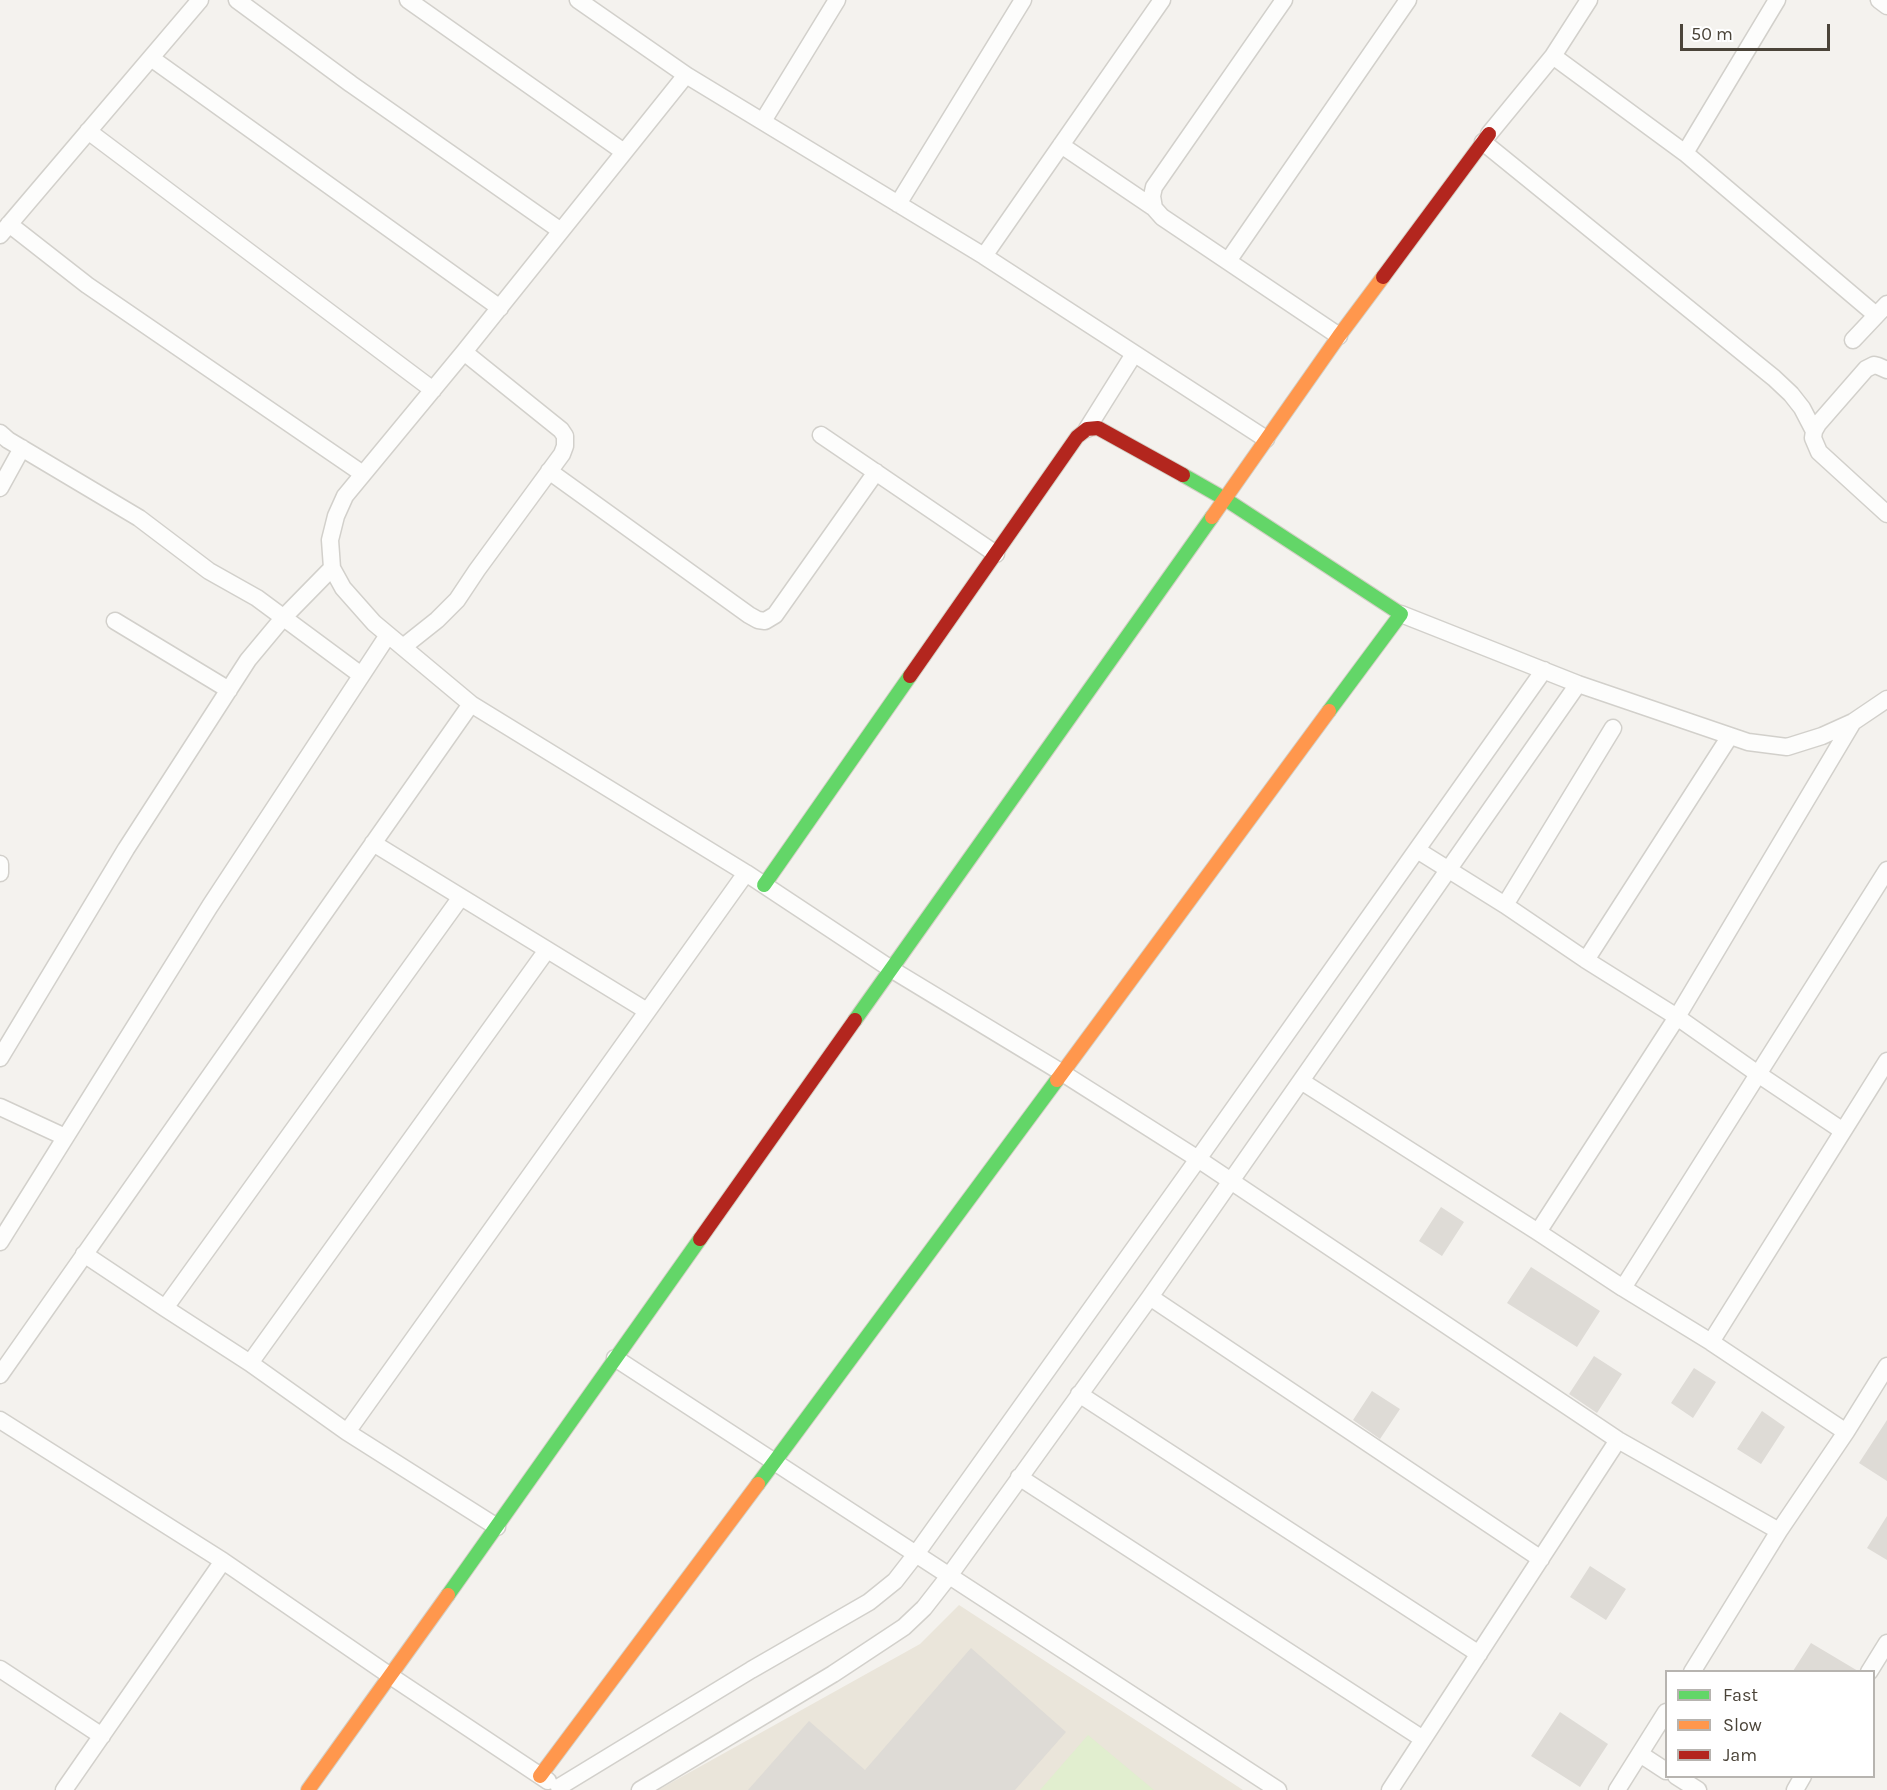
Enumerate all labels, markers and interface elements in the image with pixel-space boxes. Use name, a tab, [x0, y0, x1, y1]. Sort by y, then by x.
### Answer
scale bar	[1683, 12, 1833, 50]
text: 50 m	[1691, 23, 1733, 45]
legend	[1665, 1670, 1875, 1778]
text: Fast	[1723, 1684, 1758, 1706]
text: Slow	[1723, 1714, 1762, 1736]
text: Jam	[1723, 1744, 1757, 1766]

